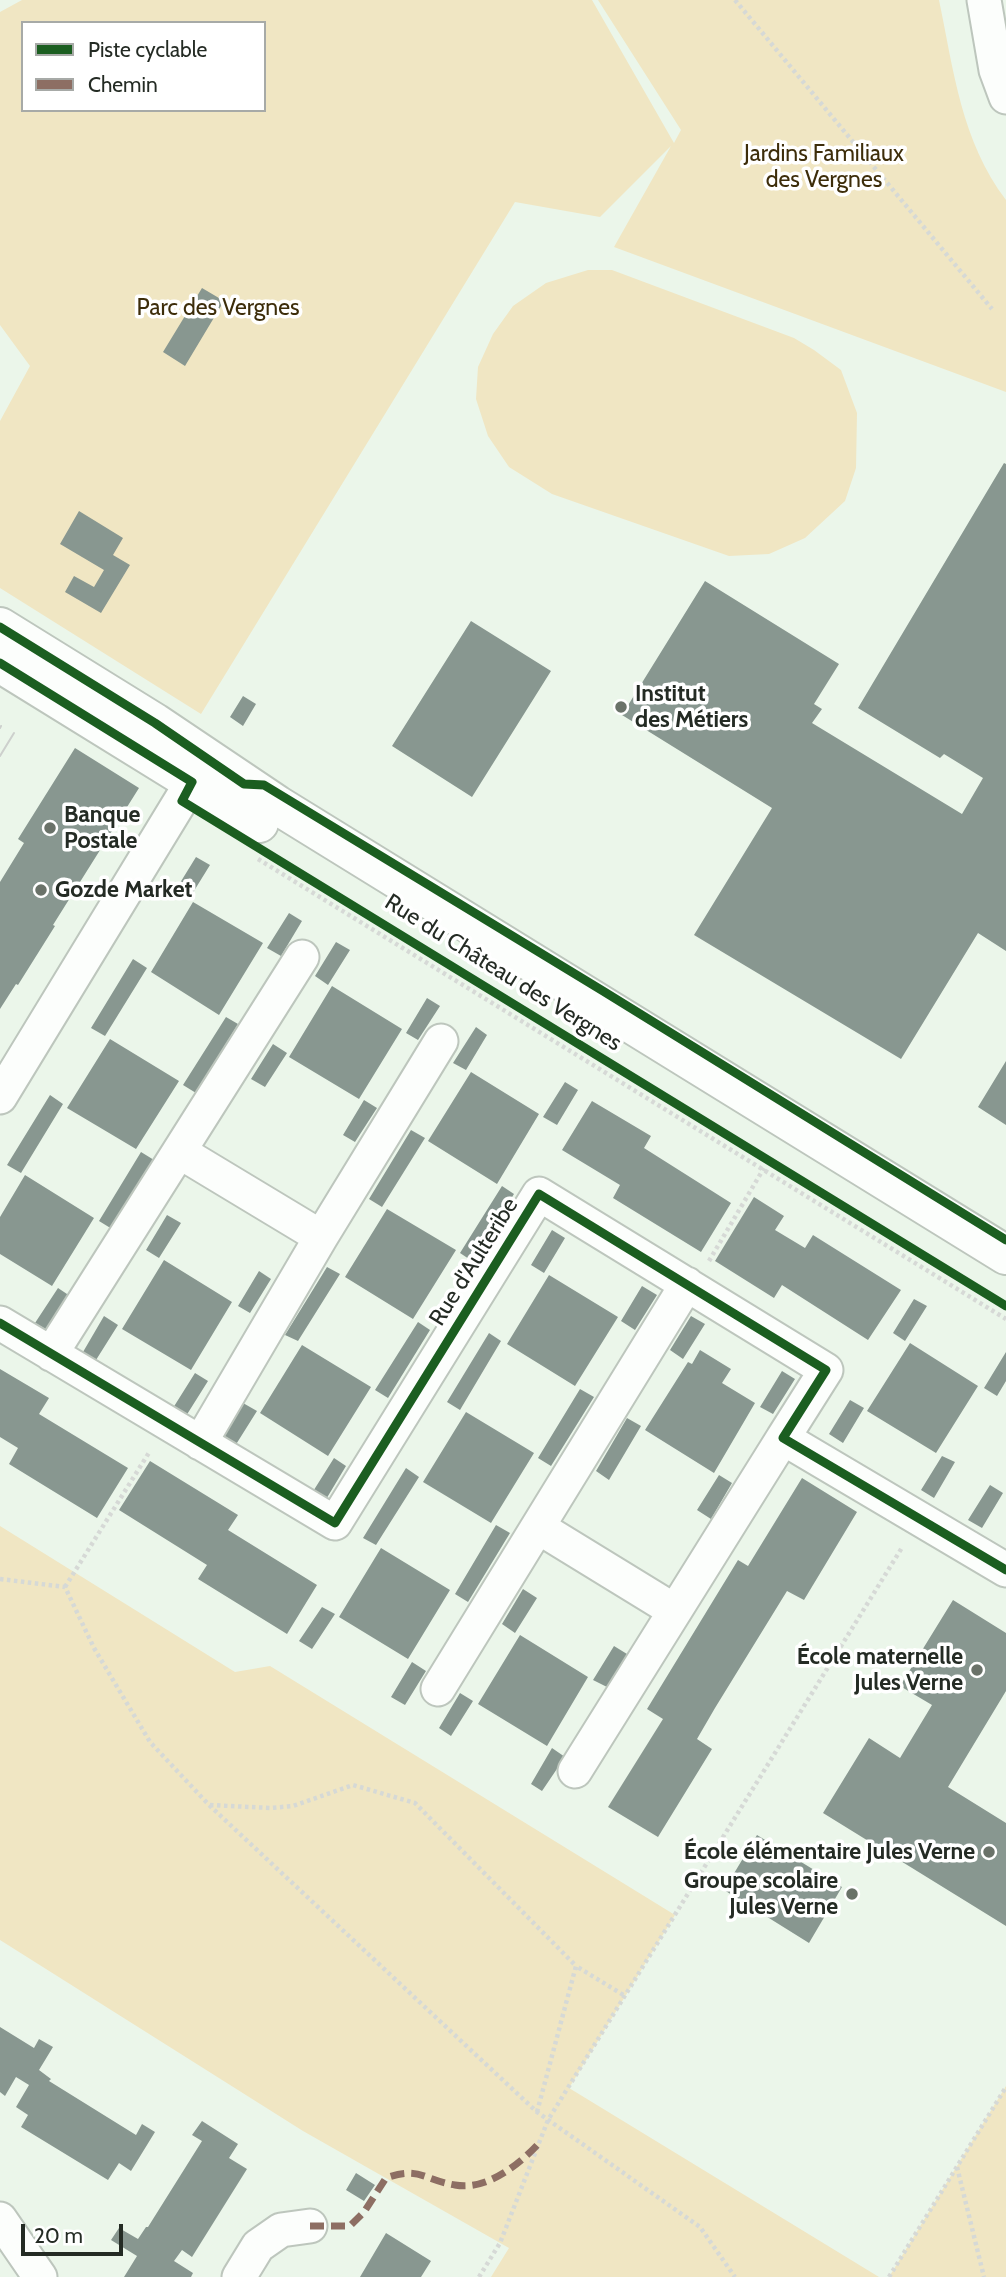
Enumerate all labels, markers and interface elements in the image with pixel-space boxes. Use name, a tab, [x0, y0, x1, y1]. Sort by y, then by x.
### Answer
legend	[21, 21, 266, 112]
text: Piste cyclable	[88, 37, 207, 62]
text: Chemin	[88, 72, 158, 97]
park label: Jardins Familiaux des Vergnes	[744, 140, 904, 194]
park label: Parc des Vergnes	[137, 294, 299, 322]
place label: Institut des Métiers	[635, 680, 748, 734]
marker: Institut des Métiers	[613, 699, 629, 715]
place label: Banque Postale	[64, 801, 140, 855]
marker: Banque Postale	[42, 820, 58, 836]
place label: Gozde Market	[55, 876, 192, 904]
marker: Gozde Market	[33, 882, 49, 898]
street label: Rue du Château des Vergnes	[379, 889, 627, 1057]
street label: Rue d'Aulteribe	[424, 1193, 524, 1331]
place label: École maternelle Jules Verne	[797, 1643, 963, 1697]
marker: École maternelle Jules Verne	[969, 1662, 985, 1678]
place label: École élémentaire Jules Verne	[684, 1838, 975, 1866]
marker: École élémentaire Jules Verne	[981, 1844, 997, 1860]
place label: Groupe scolaire Jules Verne	[684, 1867, 838, 1921]
marker: Groupe scolaire Jules Verne	[844, 1886, 860, 1902]
scale bar	[24, 2210, 126, 2254]
text: 20 m	[34, 2223, 83, 2248]

